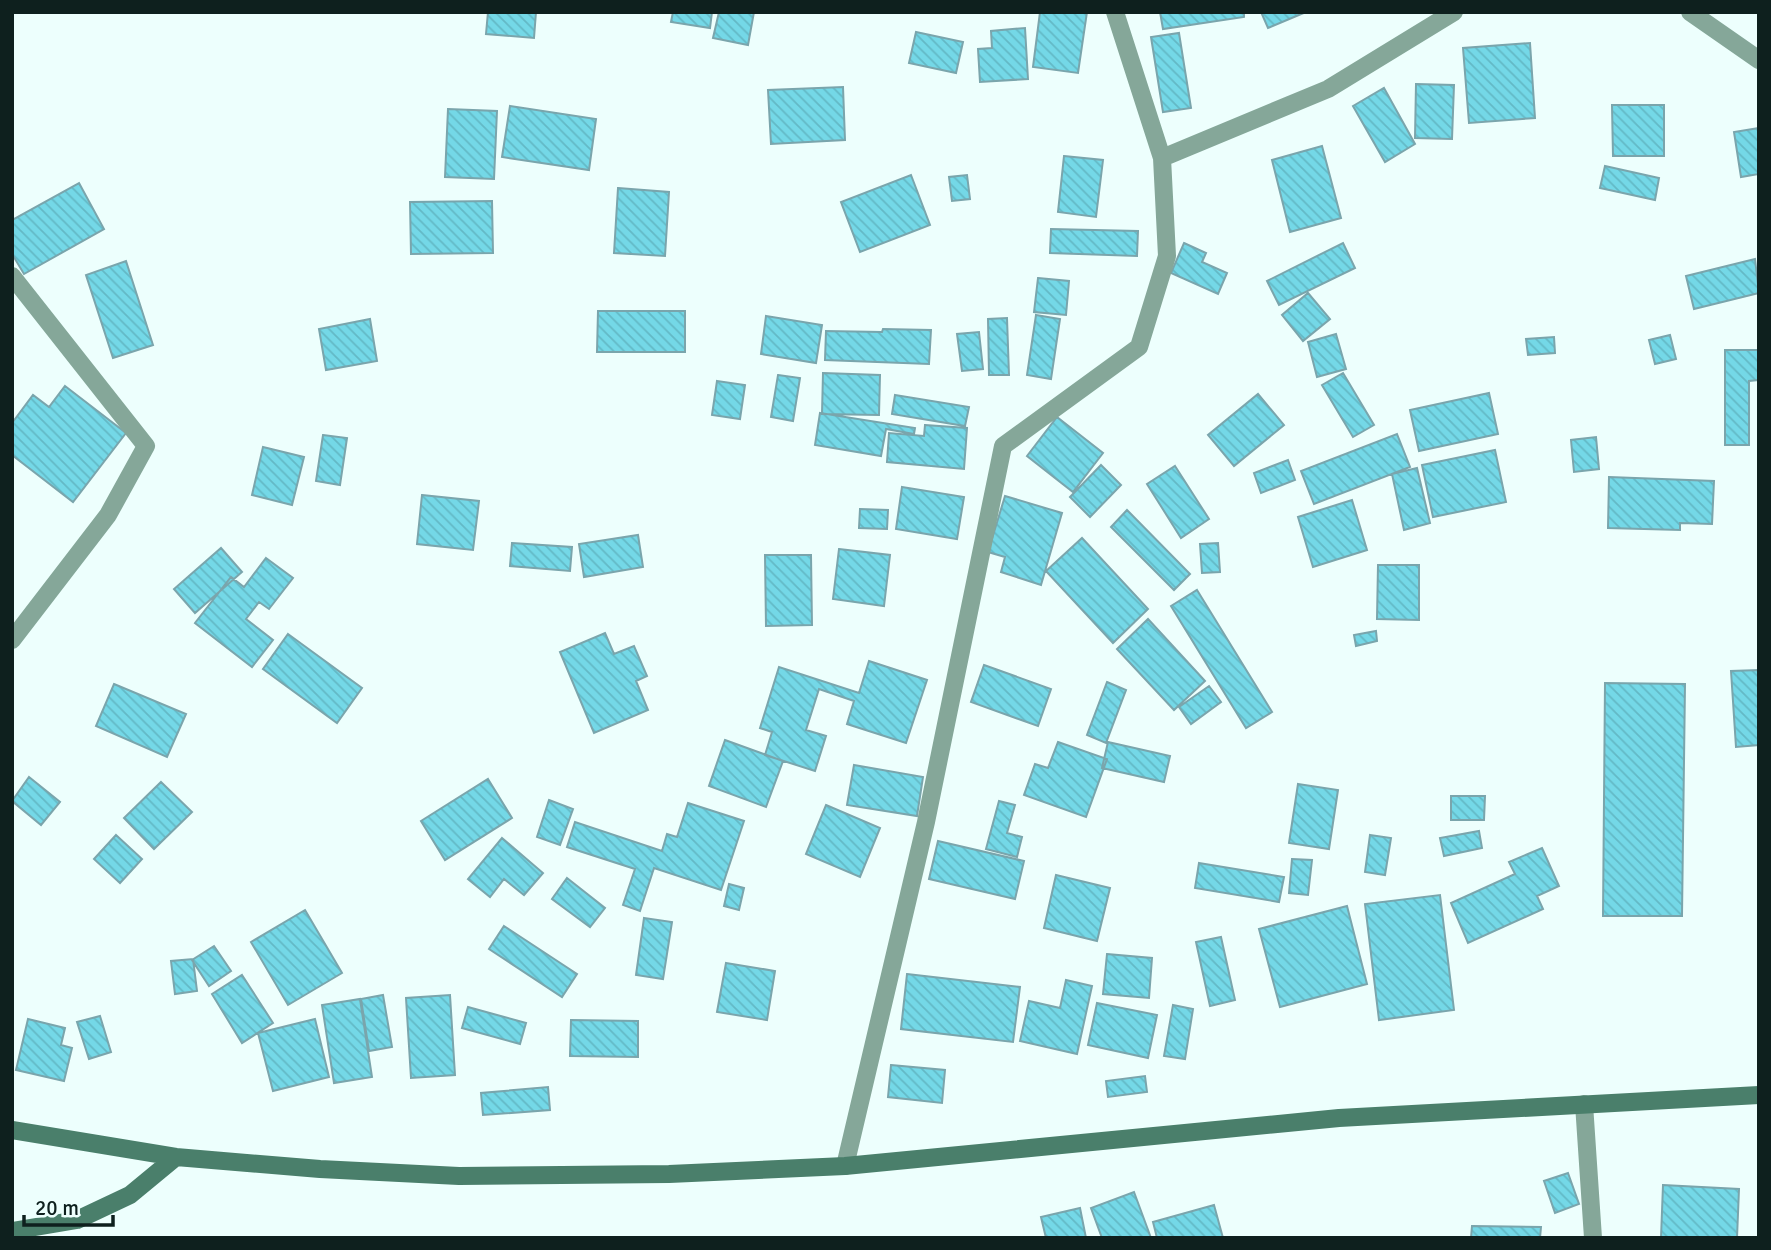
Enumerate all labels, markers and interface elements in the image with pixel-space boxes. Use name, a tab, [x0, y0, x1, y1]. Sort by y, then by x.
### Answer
scale bar	[24, 1184, 114, 1228]
text: 20 m	[35, 1195, 79, 1221]

